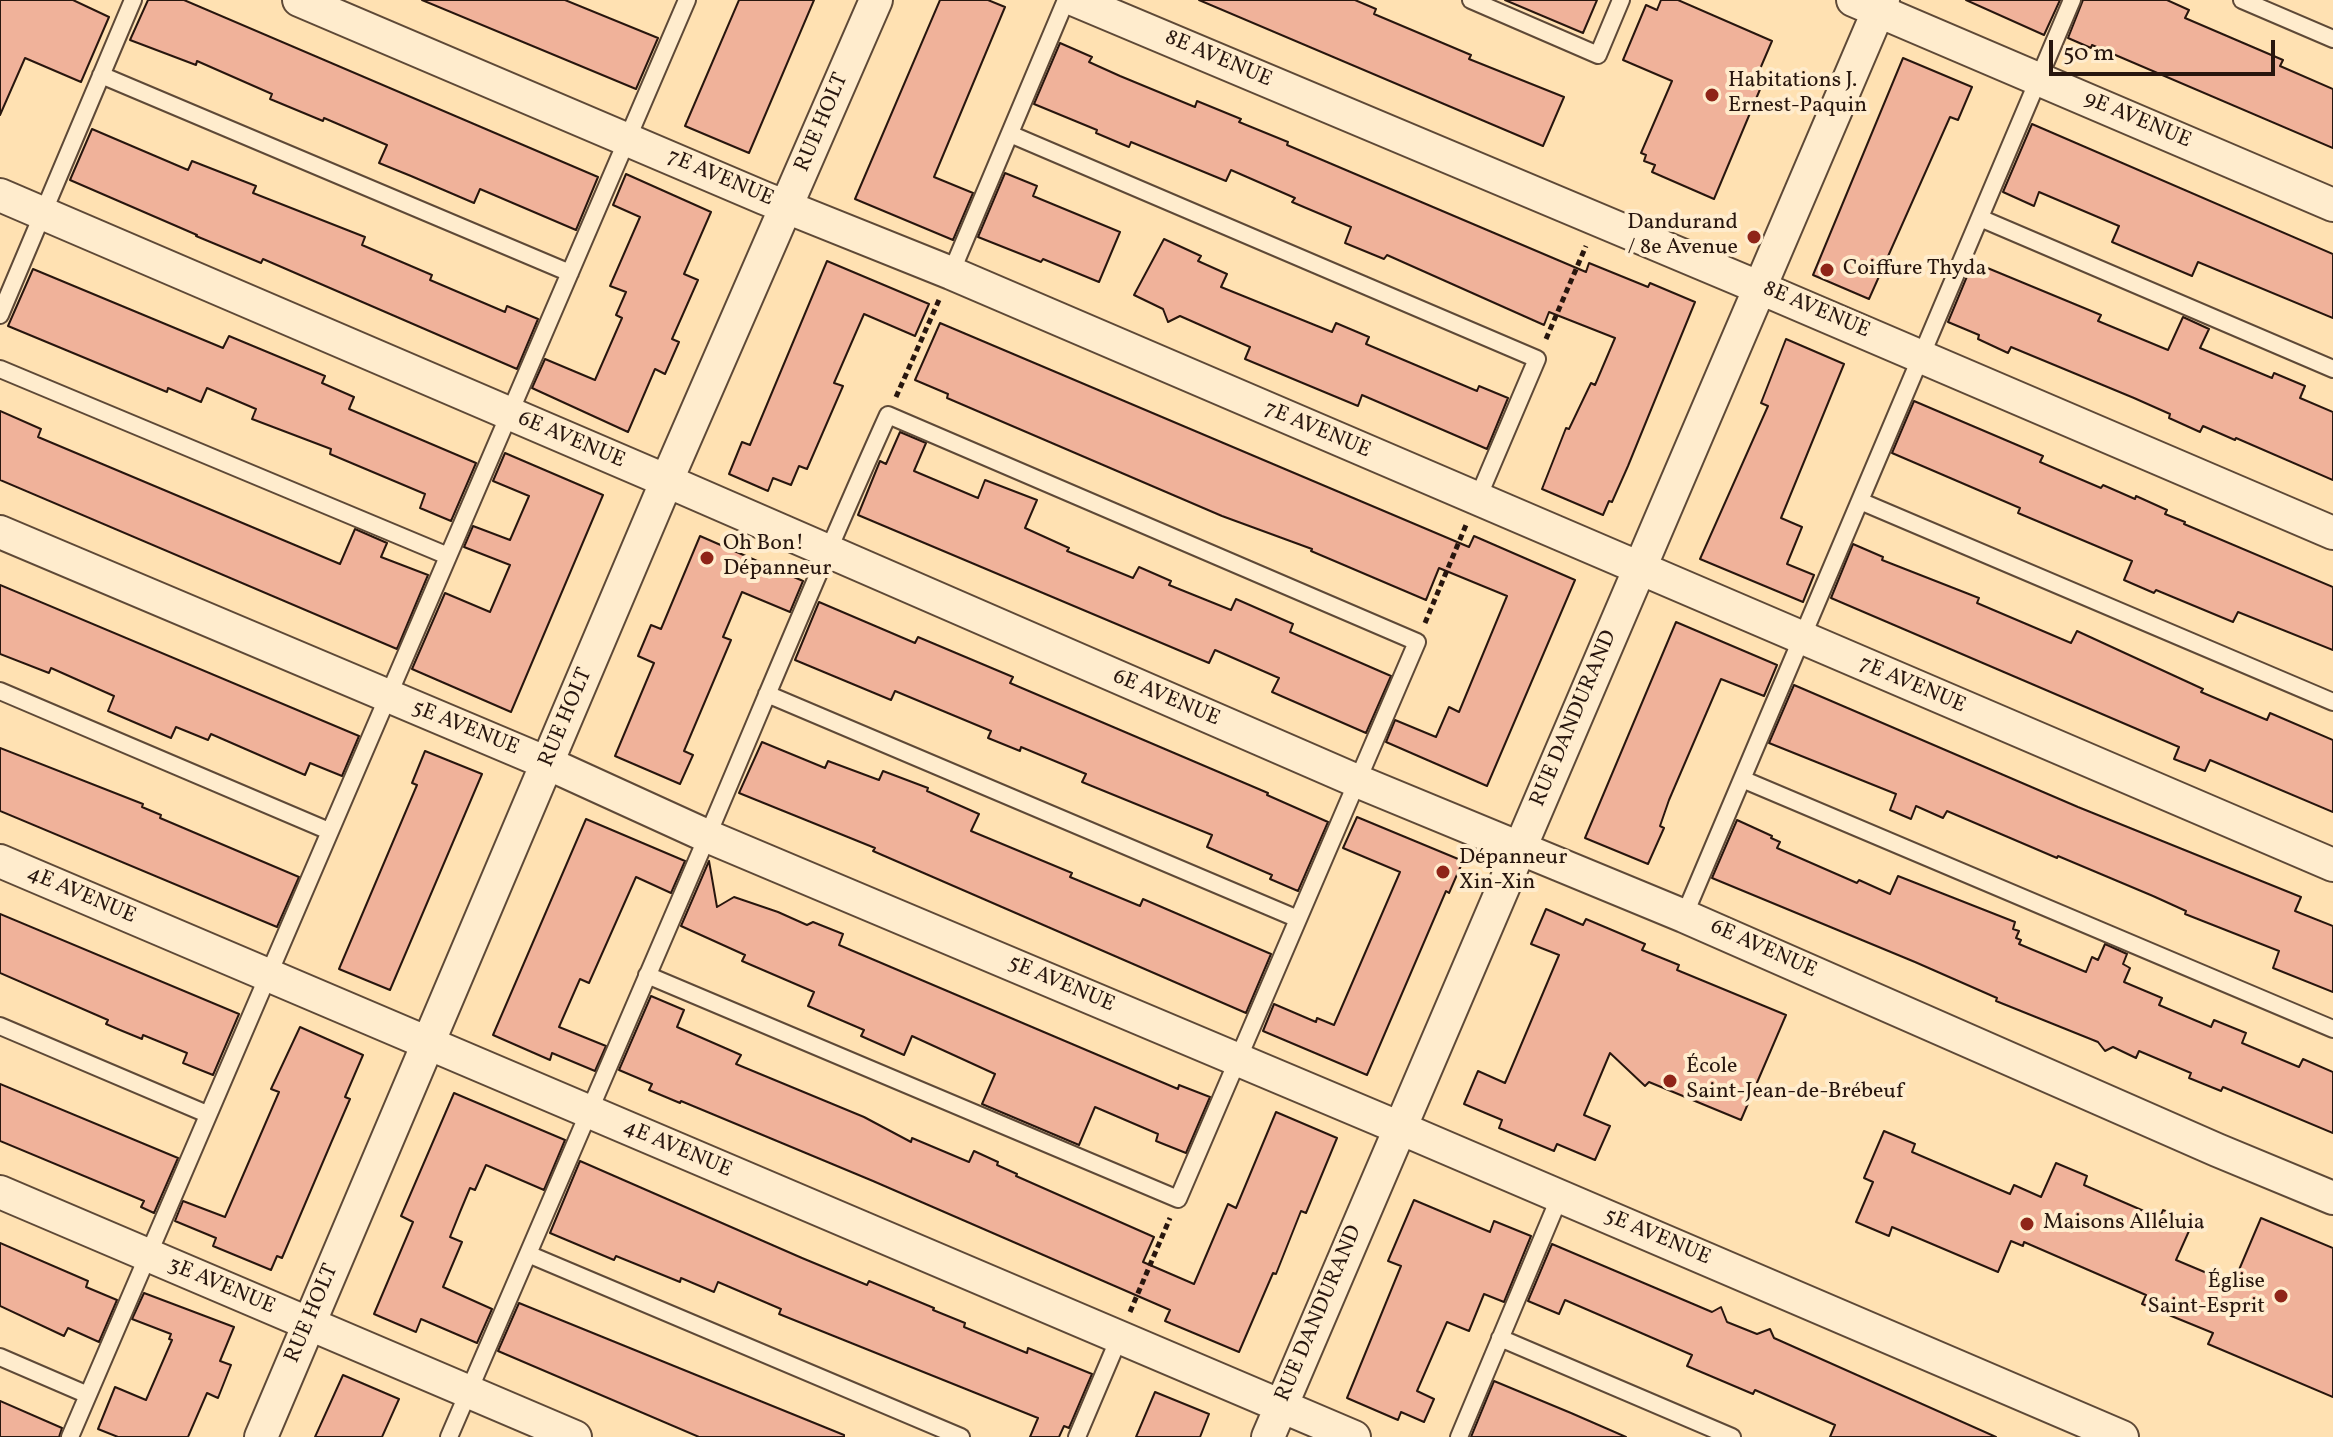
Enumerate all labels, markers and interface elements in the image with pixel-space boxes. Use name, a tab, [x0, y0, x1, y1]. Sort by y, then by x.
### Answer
scale bar	[2053, 24, 2279, 74]
street label: 8E AVENUE	[1161, 26, 1275, 94]
text: 50 m	[2063, 37, 2115, 71]
place label: Habitations J. Ernest-Paquin	[1728, 69, 1867, 120]
street label: RUE HOLT	[790, 70, 856, 176]
marker: Habitations J. Ernest-Paquin	[1703, 86, 1721, 104]
street label: 9E AVENUE	[2079, 87, 2195, 155]
street label: 7E AVENUE	[663, 145, 777, 213]
place label: Dandurand / 8e Avenue	[1627, 211, 1738, 262]
marker: Dandurand / 8e Avenue	[1745, 228, 1763, 246]
place label: Coiffure Thyda	[1843, 257, 1986, 283]
marker: Coiffure Thyda	[1818, 261, 1836, 279]
street label: 8E AVENUE	[1759, 277, 1873, 345]
street label: 7E AVENUE	[1260, 397, 1374, 465]
street label: 6E AVENUE	[514, 407, 628, 475]
place label: Oh Bon! Dépanneur	[723, 532, 831, 584]
marker: Oh Bon! Dépanneur	[698, 549, 716, 567]
street label: RUE DANDURAND	[1526, 627, 1624, 811]
street label: 7E AVENUE	[1855, 652, 1969, 720]
street label: RUE HOLT	[534, 665, 600, 771]
street label: 6E AVENUE	[1109, 665, 1223, 733]
street label: 5E AVENUE	[408, 696, 522, 762]
place label: Dépanneur Xin-Xin	[1459, 846, 1567, 898]
street label: 4E AVENUE	[23, 861, 139, 931]
marker: Dépanneur Xin-Xin	[1434, 863, 1452, 881]
street label: 6E AVENUE	[1706, 915, 1820, 985]
street label: 5E AVENUE	[1004, 951, 1118, 1019]
place label: École Saint-Jean-de-Brébeuf	[1686, 1055, 1903, 1106]
marker: École Saint-Jean-de-Brébeuf	[1661, 1072, 1679, 1090]
street label: 4E AVENUE	[619, 1115, 735, 1185]
street label: 5E AVENUE	[1600, 1204, 1714, 1272]
place label: Maisons Alleluia	[2043, 1211, 2205, 1237]
marker: Maisons Alleluia	[2018, 1215, 2036, 1233]
street label: RUE DANDURAND	[1271, 1222, 1369, 1406]
street label: 3E AVENUE	[163, 1253, 279, 1321]
street label: RUE HOLT	[280, 1261, 346, 1367]
place label: Église Saint-Esprit	[2147, 1270, 2265, 1322]
marker: Église Saint-Esprit	[2272, 1287, 2290, 1305]

